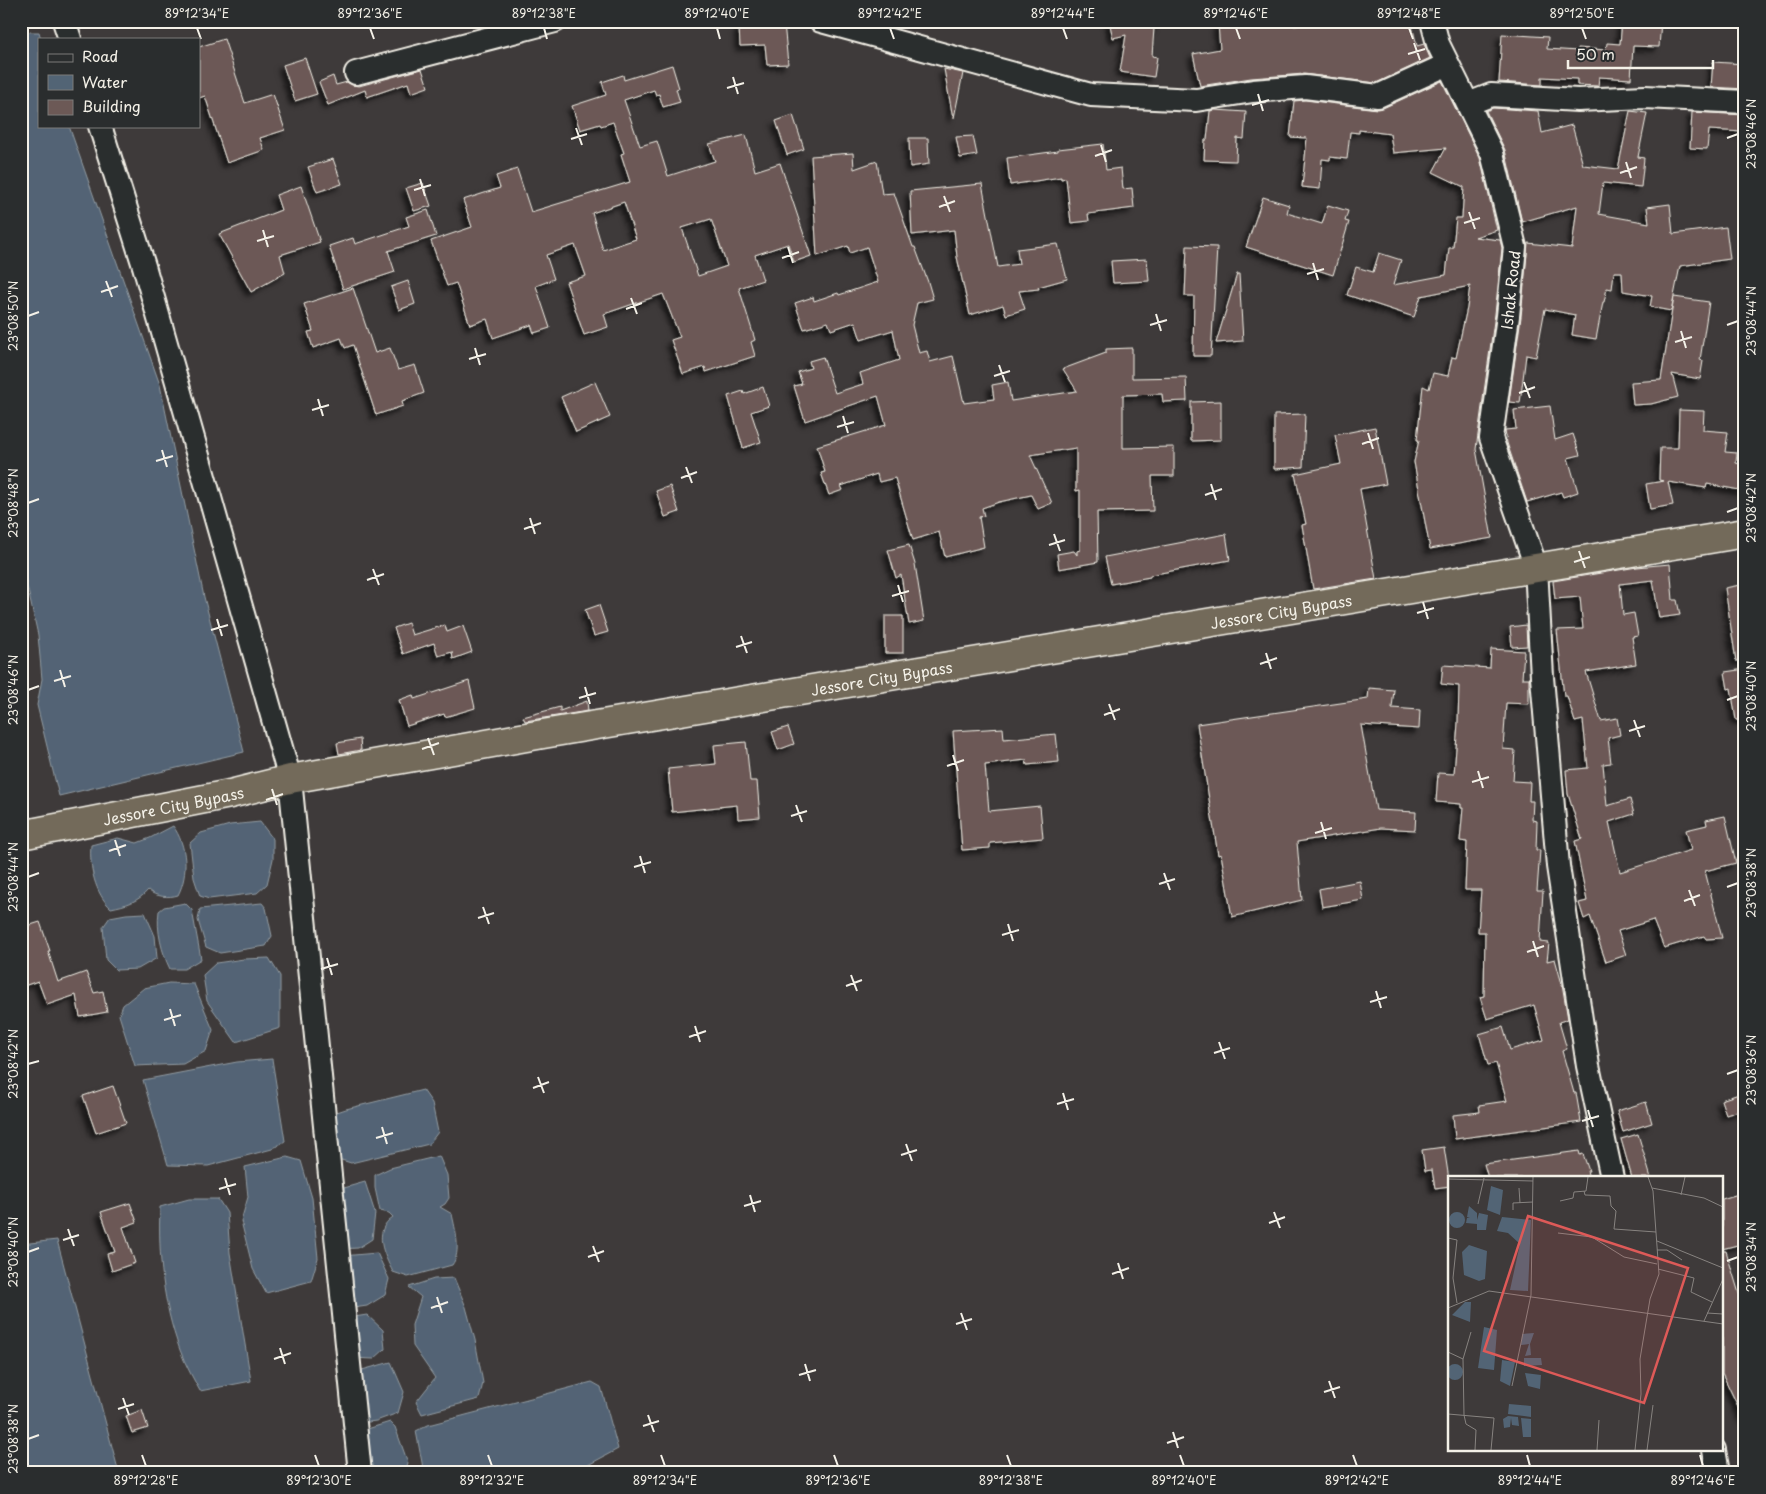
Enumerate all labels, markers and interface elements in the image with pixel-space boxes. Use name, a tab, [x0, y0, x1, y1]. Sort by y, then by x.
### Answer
text: 89°12'34"E	[165, 4, 229, 22]
text: 89°12'36"E	[338, 4, 403, 22]
text: 89°12'38"E	[512, 4, 576, 22]
text: 89°12'40"E	[684, 4, 750, 22]
text: 89°12'42"E	[858, 4, 922, 22]
text: 89°12'44"E	[1031, 4, 1095, 22]
text: 89°12'46"E	[1204, 4, 1268, 22]
text: 89°12'48"E	[1377, 4, 1441, 22]
text: 89°12'50"E	[1550, 4, 1614, 22]
legend	[38, 38, 200, 128]
scale bar	[1568, 38, 1714, 70]
text: 50 m	[1576, 42, 1615, 65]
text: Road	[82, 44, 118, 67]
text: Water	[82, 70, 127, 93]
text: Building	[82, 94, 141, 117]
text: 23°08'46"N	[1742, 99, 1760, 169]
street label: Ishak Road	[1494, 249, 1526, 331]
text: 23°08'50"N	[4, 281, 22, 351]
text: 23°08'44"N	[1742, 286, 1760, 356]
text: 23°08'48"N	[4, 468, 22, 538]
text: 23°08'42"N	[1742, 473, 1760, 543]
street label: Jessore City Bypass	[1208, 587, 1353, 634]
street label: Jessore City Bypass	[809, 654, 954, 701]
text: 23°08'46"N	[4, 655, 22, 725]
text: 23°08'40"N	[1742, 661, 1760, 731]
street label: Jessore City Bypass	[101, 780, 246, 830]
text: 23°08'44"N	[4, 842, 22, 912]
text: 23°08'38"N	[1742, 848, 1760, 918]
text: 23°08'42"N	[4, 1029, 22, 1099]
text: 23°08'36"N	[1742, 1035, 1760, 1105]
inset map	[1448, 1176, 1724, 1452]
text: 23°08'40"N	[4, 1217, 22, 1287]
text: 23°08'34"N	[1742, 1222, 1760, 1292]
text: 23°08'38"N	[4, 1404, 22, 1474]
text: 89°12'28"E	[114, 1471, 178, 1489]
text: 89°12'30"E	[286, 1471, 352, 1489]
text: 89°12'32"E	[460, 1471, 524, 1489]
text: 89°12'34"E	[633, 1471, 697, 1489]
text: 89°12'36"E	[806, 1471, 871, 1489]
text: 89°12'38"E	[979, 1471, 1043, 1489]
text: 89°12'40"E	[1151, 1471, 1217, 1489]
text: 89°12'42"E	[1325, 1471, 1389, 1489]
text: 89°12'44"E	[1498, 1471, 1562, 1489]
text: 89°12'46"E	[1671, 1471, 1735, 1489]

